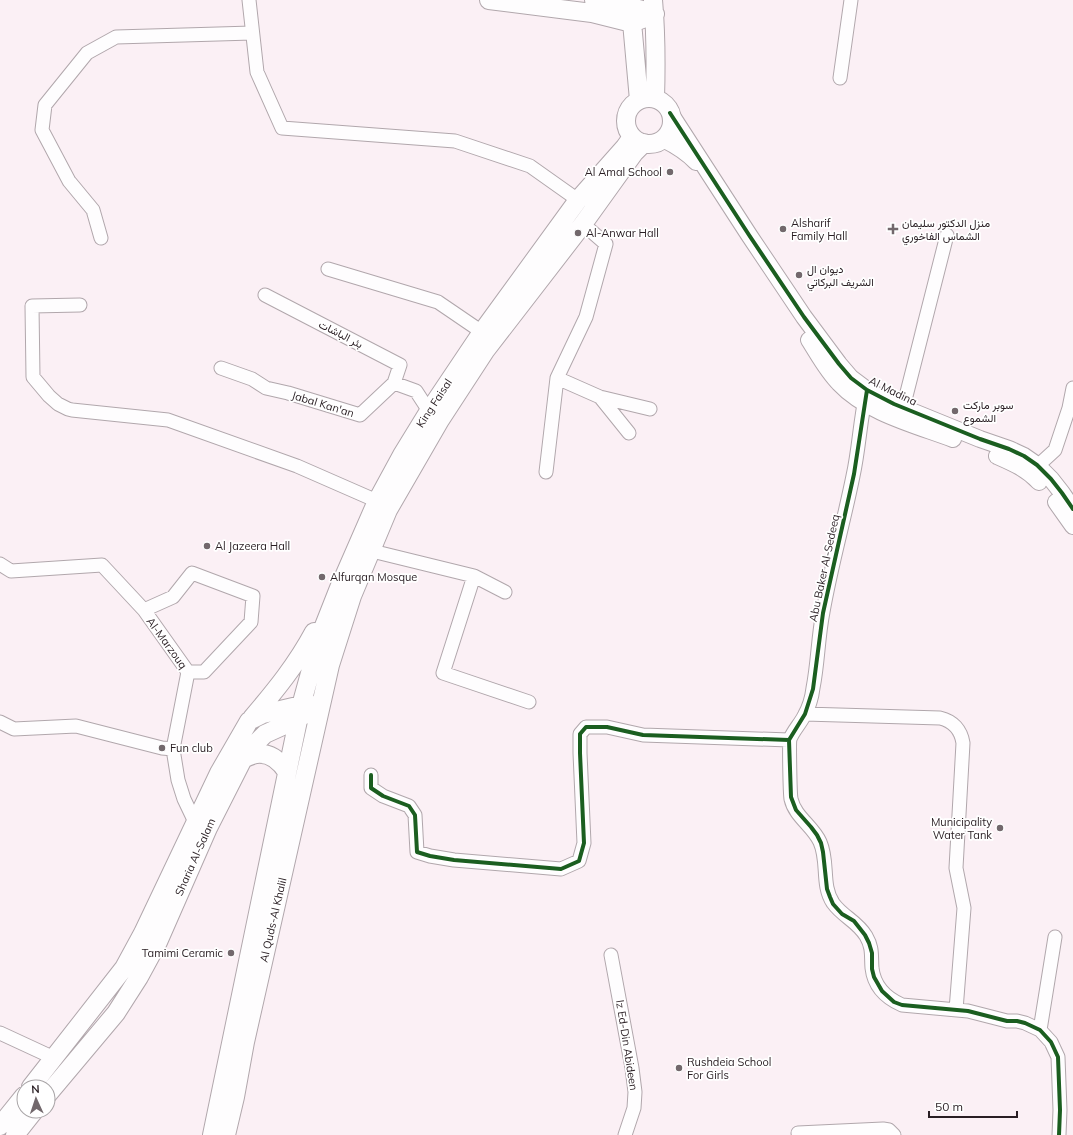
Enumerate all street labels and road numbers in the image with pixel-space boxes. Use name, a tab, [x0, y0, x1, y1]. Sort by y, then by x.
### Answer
street label: بئر الباشات	[316, 317, 366, 351]
street label: Al Madina	[867, 373, 919, 409]
street label: King Faisal	[413, 376, 455, 430]
street label: Jabal Kan'an	[290, 388, 356, 420]
street label: Abu Baker Al-Sedeeq	[806, 513, 842, 623]
street label: Al-Marzouq	[144, 614, 190, 672]
street label: Sharia Al-Salam	[172, 816, 218, 898]
street label: Al Quds-Al Khalil	[256, 876, 290, 964]
street label: Iz Ed-Din Abideen	[613, 999, 641, 1091]

